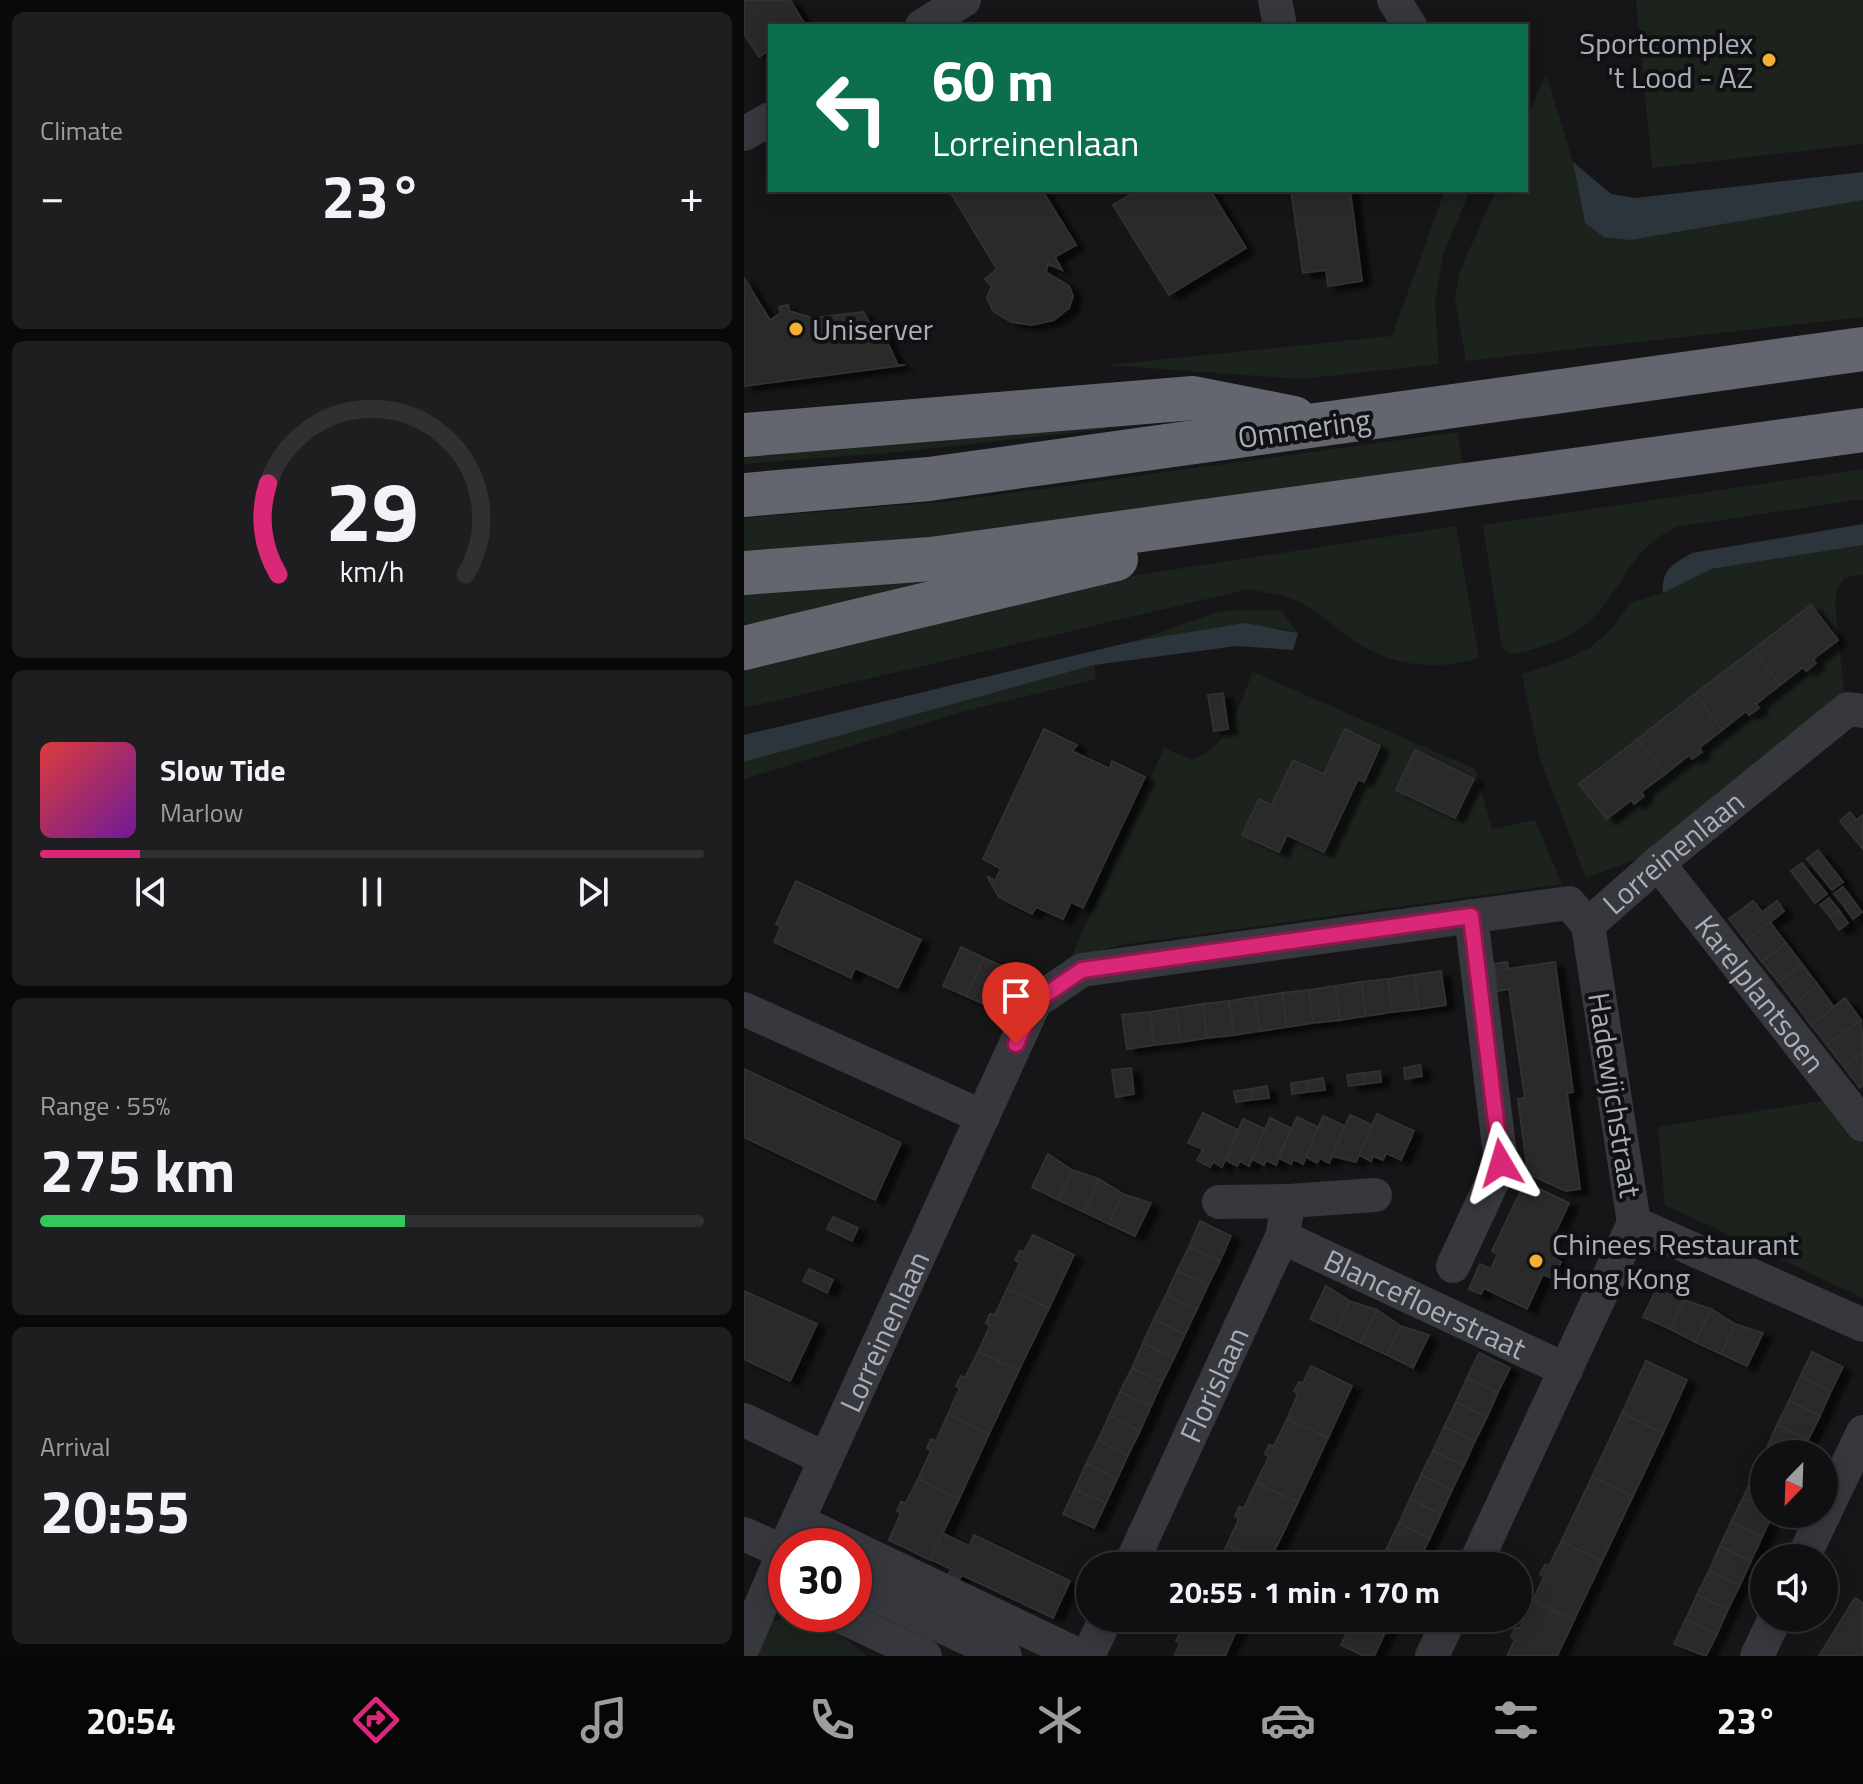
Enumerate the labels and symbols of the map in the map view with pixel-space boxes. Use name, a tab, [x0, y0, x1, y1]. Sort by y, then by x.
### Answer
place label: Sportcomplex 't Lood - AZ	[1579, 20, 1753, 100]
marker: Sportcomplex 't Lood - AZ	[1760, 51, 1778, 69]
place label: Uniserver	[812, 306, 933, 352]
marker: Uniserver	[787, 320, 805, 338]
street label: Ommering	[1235, 396, 1373, 460]
street label: Lorreinenlaan	[1592, 779, 1754, 925]
street label: Karelplantsoen	[1684, 905, 1837, 1083]
pin	[982, 962, 1050, 1044]
street label: Hadewijchstraat	[1576, 989, 1654, 1201]
position arrow	[1459, 1121, 1543, 1205]
place label: Chinees Restaurant Hong Kong	[1552, 1221, 1799, 1301]
street label: Blancefloerstraat	[1316, 1237, 1534, 1371]
street label: Lorreinenlaan	[827, 1243, 941, 1420]
marker: Chinees Restaurant Hong Kong	[1527, 1252, 1545, 1270]
street label: Florislaan	[1167, 1319, 1260, 1450]
north arrow	[1750, 1440, 1838, 1528]
speed limit sign: 30	[768, 1528, 872, 1632]

